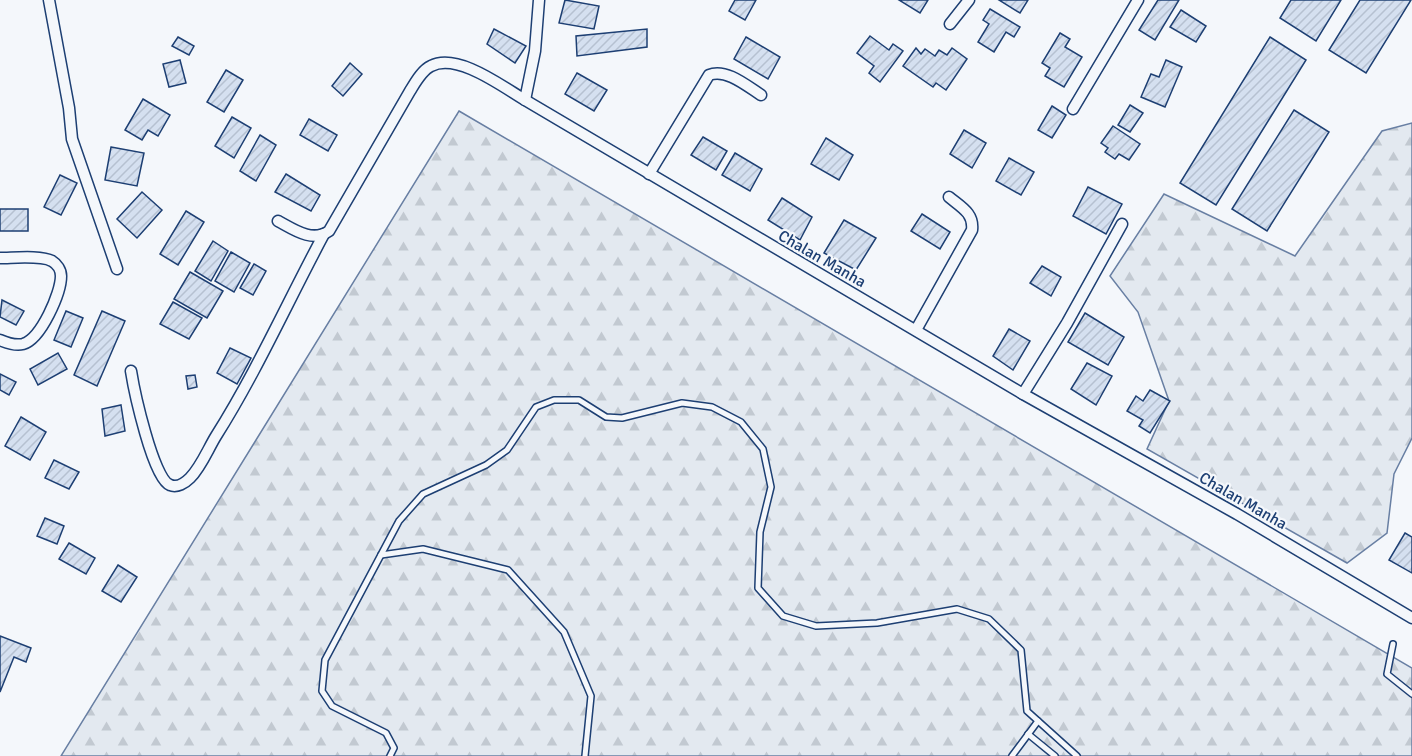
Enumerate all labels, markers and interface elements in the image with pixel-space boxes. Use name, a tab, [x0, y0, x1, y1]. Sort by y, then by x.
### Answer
street label: Chalan Manha	[774, 226, 870, 292]
street label: Chalan Manha	[1195, 468, 1291, 534]

